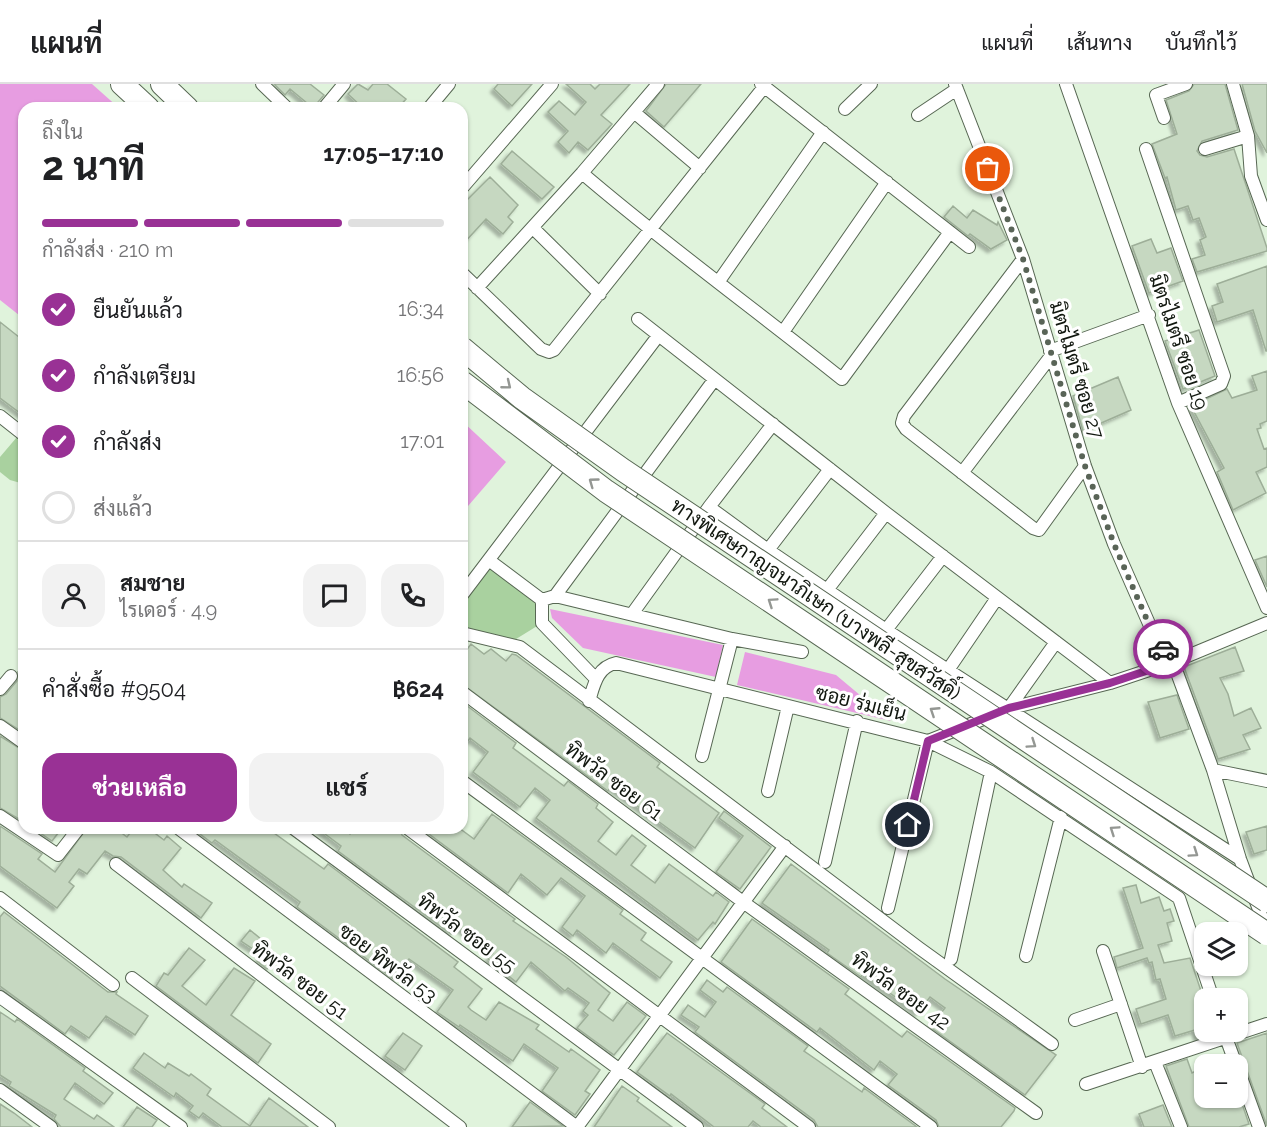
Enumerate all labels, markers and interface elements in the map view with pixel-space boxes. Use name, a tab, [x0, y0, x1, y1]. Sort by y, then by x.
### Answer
text: แผนที่	[30, 27, 103, 60]
text: แผนที่	[981, 30, 1034, 55]
text: เส้นทาง	[1067, 30, 1132, 55]
text: บันทึกไว้	[1165, 30, 1237, 55]
text: ถึงใน	[42, 120, 83, 144]
text: 17:05–17:10	[323, 140, 444, 166]
text: 2 นาที	[42, 143, 145, 189]
pin	[962, 143, 1013, 194]
icon: bag	[971, 152, 1004, 185]
text: กำลังส่ง · 210 m	[42, 238, 173, 262]
street label: มิตรไมตรี ซอย 19	[1145, 271, 1214, 413]
icon: check	[42, 293, 75, 326]
text: ยืนยันแล้ว	[93, 297, 183, 323]
text: 16:34	[398, 297, 444, 321]
street label: มิตรไมตรี ซอย 27	[1045, 298, 1110, 442]
icon: check	[42, 359, 75, 392]
text: กำลังเตรียม	[93, 363, 196, 389]
text: 16:56	[397, 363, 444, 387]
one-way arrow	[500, 378, 511, 389]
icon: check	[42, 425, 75, 458]
text: กำลังส่ง	[93, 429, 162, 455]
text: 17:01	[400, 429, 444, 453]
one-way arrow	[589, 478, 600, 489]
street label: ทางพิเศษกาญจนาภิเษก (บางพลี-สุขสวัสดิ์)	[666, 488, 969, 707]
text: ส่งแล้ว	[93, 495, 153, 521]
button: person	[42, 564, 105, 627]
button: chat	[303, 564, 366, 627]
button: phone	[381, 564, 444, 627]
text: สมชาย	[120, 570, 186, 596]
text: ไรเดอร์ · 4.9	[120, 598, 217, 622]
one-way arrow	[768, 598, 779, 609]
courier	[1133, 619, 1193, 679]
icon: car	[1147, 633, 1180, 666]
text: คำสั่งซื้อ #9504	[42, 676, 186, 702]
text: ฿624	[392, 676, 444, 702]
street label: ซอย ร่มเย็น	[813, 677, 910, 726]
one-way arrow	[930, 707, 941, 718]
street label: ทิพวัล ซอย 61	[561, 737, 668, 826]
one-way arrow	[1026, 737, 1037, 748]
button: ช่วยเหลือ	[42, 753, 237, 822]
button: แชร์	[249, 753, 444, 822]
pin	[882, 799, 933, 850]
icon: home	[891, 808, 924, 841]
one-way arrow	[1110, 826, 1121, 837]
one-way arrow	[1188, 845, 1199, 856]
street label: ทิพวัล ซอย 55	[413, 888, 521, 978]
street label: ซอย ทิพวัล 53	[334, 918, 442, 1008]
map controls	[1194, 922, 1248, 1108]
button: layers	[1194, 922, 1248, 976]
street label: ทิพวัล ซอย 51	[247, 936, 353, 1024]
street label: ทิพวัล ซอย 42	[847, 947, 955, 1035]
button: +	[1194, 988, 1248, 1042]
button: −	[1194, 1054, 1248, 1108]

